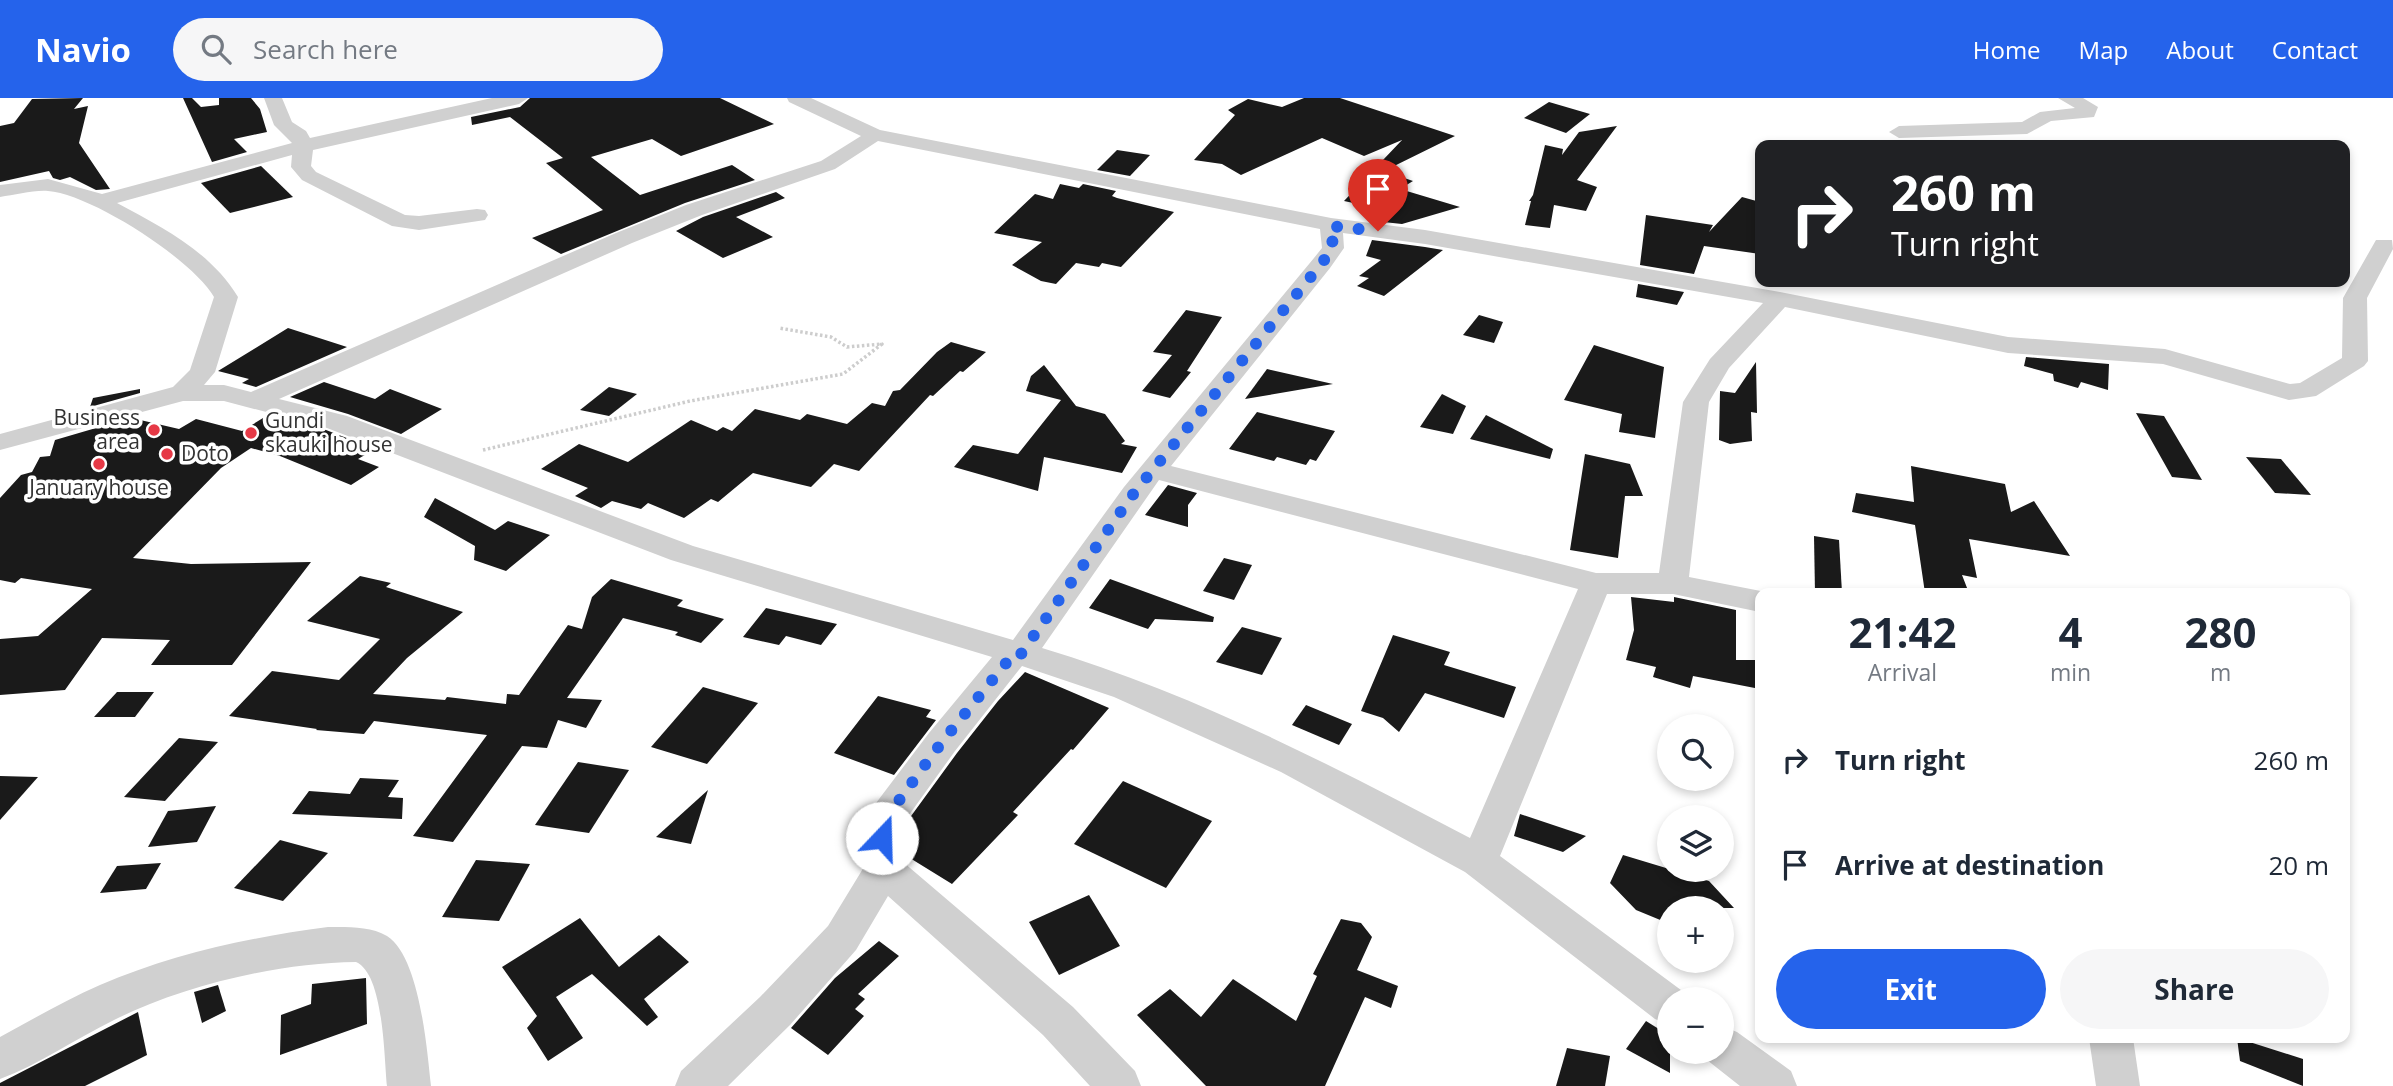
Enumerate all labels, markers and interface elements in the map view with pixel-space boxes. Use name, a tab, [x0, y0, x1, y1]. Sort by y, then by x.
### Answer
search box	[173, 18, 663, 81]
text: Navio	[35, 27, 131, 72]
icon: search	[197, 30, 235, 68]
text: Search here	[253, 31, 398, 67]
text: Home	[1973, 33, 2041, 66]
text: Map	[2079, 33, 2128, 66]
text: About	[2166, 33, 2234, 66]
text: Contact	[2272, 33, 2358, 66]
pin	[1348, 159, 1408, 231]
text: 260 m	[1891, 159, 2036, 225]
icon: right	[1776, 168, 1867, 259]
icon: arrive	[1359, 170, 1397, 208]
text: Turn right	[1891, 222, 2039, 265]
place label: Business area	[54, 403, 140, 455]
place label: Gundi skauki house	[265, 406, 393, 458]
marker: Business area	[146, 422, 162, 438]
marker: Gundi skauki house	[243, 425, 259, 441]
place label: Doto	[181, 439, 229, 467]
marker: Doto	[159, 446, 175, 462]
marker: January house	[91, 456, 107, 472]
place label: January house	[27, 473, 169, 501]
text: 21:42	[1848, 603, 1956, 660]
text: 4	[2058, 603, 2083, 660]
text: 280	[2185, 603, 2257, 660]
text: Arrival	[1868, 656, 1937, 688]
text: min	[2050, 656, 2091, 688]
text: m	[2210, 656, 2231, 688]
map controls	[1657, 714, 1734, 1064]
button: search	[1657, 714, 1734, 791]
icon: right	[1776, 741, 1814, 779]
text: Turn right	[1835, 742, 1966, 778]
text: 260 m	[2254, 742, 2329, 778]
position arrow	[845, 801, 919, 875]
button: layers	[1657, 805, 1734, 882]
icon: arrive	[1776, 846, 1814, 884]
text: Arrive at destination	[1835, 847, 2104, 883]
text: 20 m	[2268, 847, 2329, 883]
button: +	[1657, 896, 1734, 973]
button: Exit	[1776, 949, 2046, 1029]
button: Share	[2060, 949, 2329, 1029]
button: −	[1657, 987, 1734, 1064]

